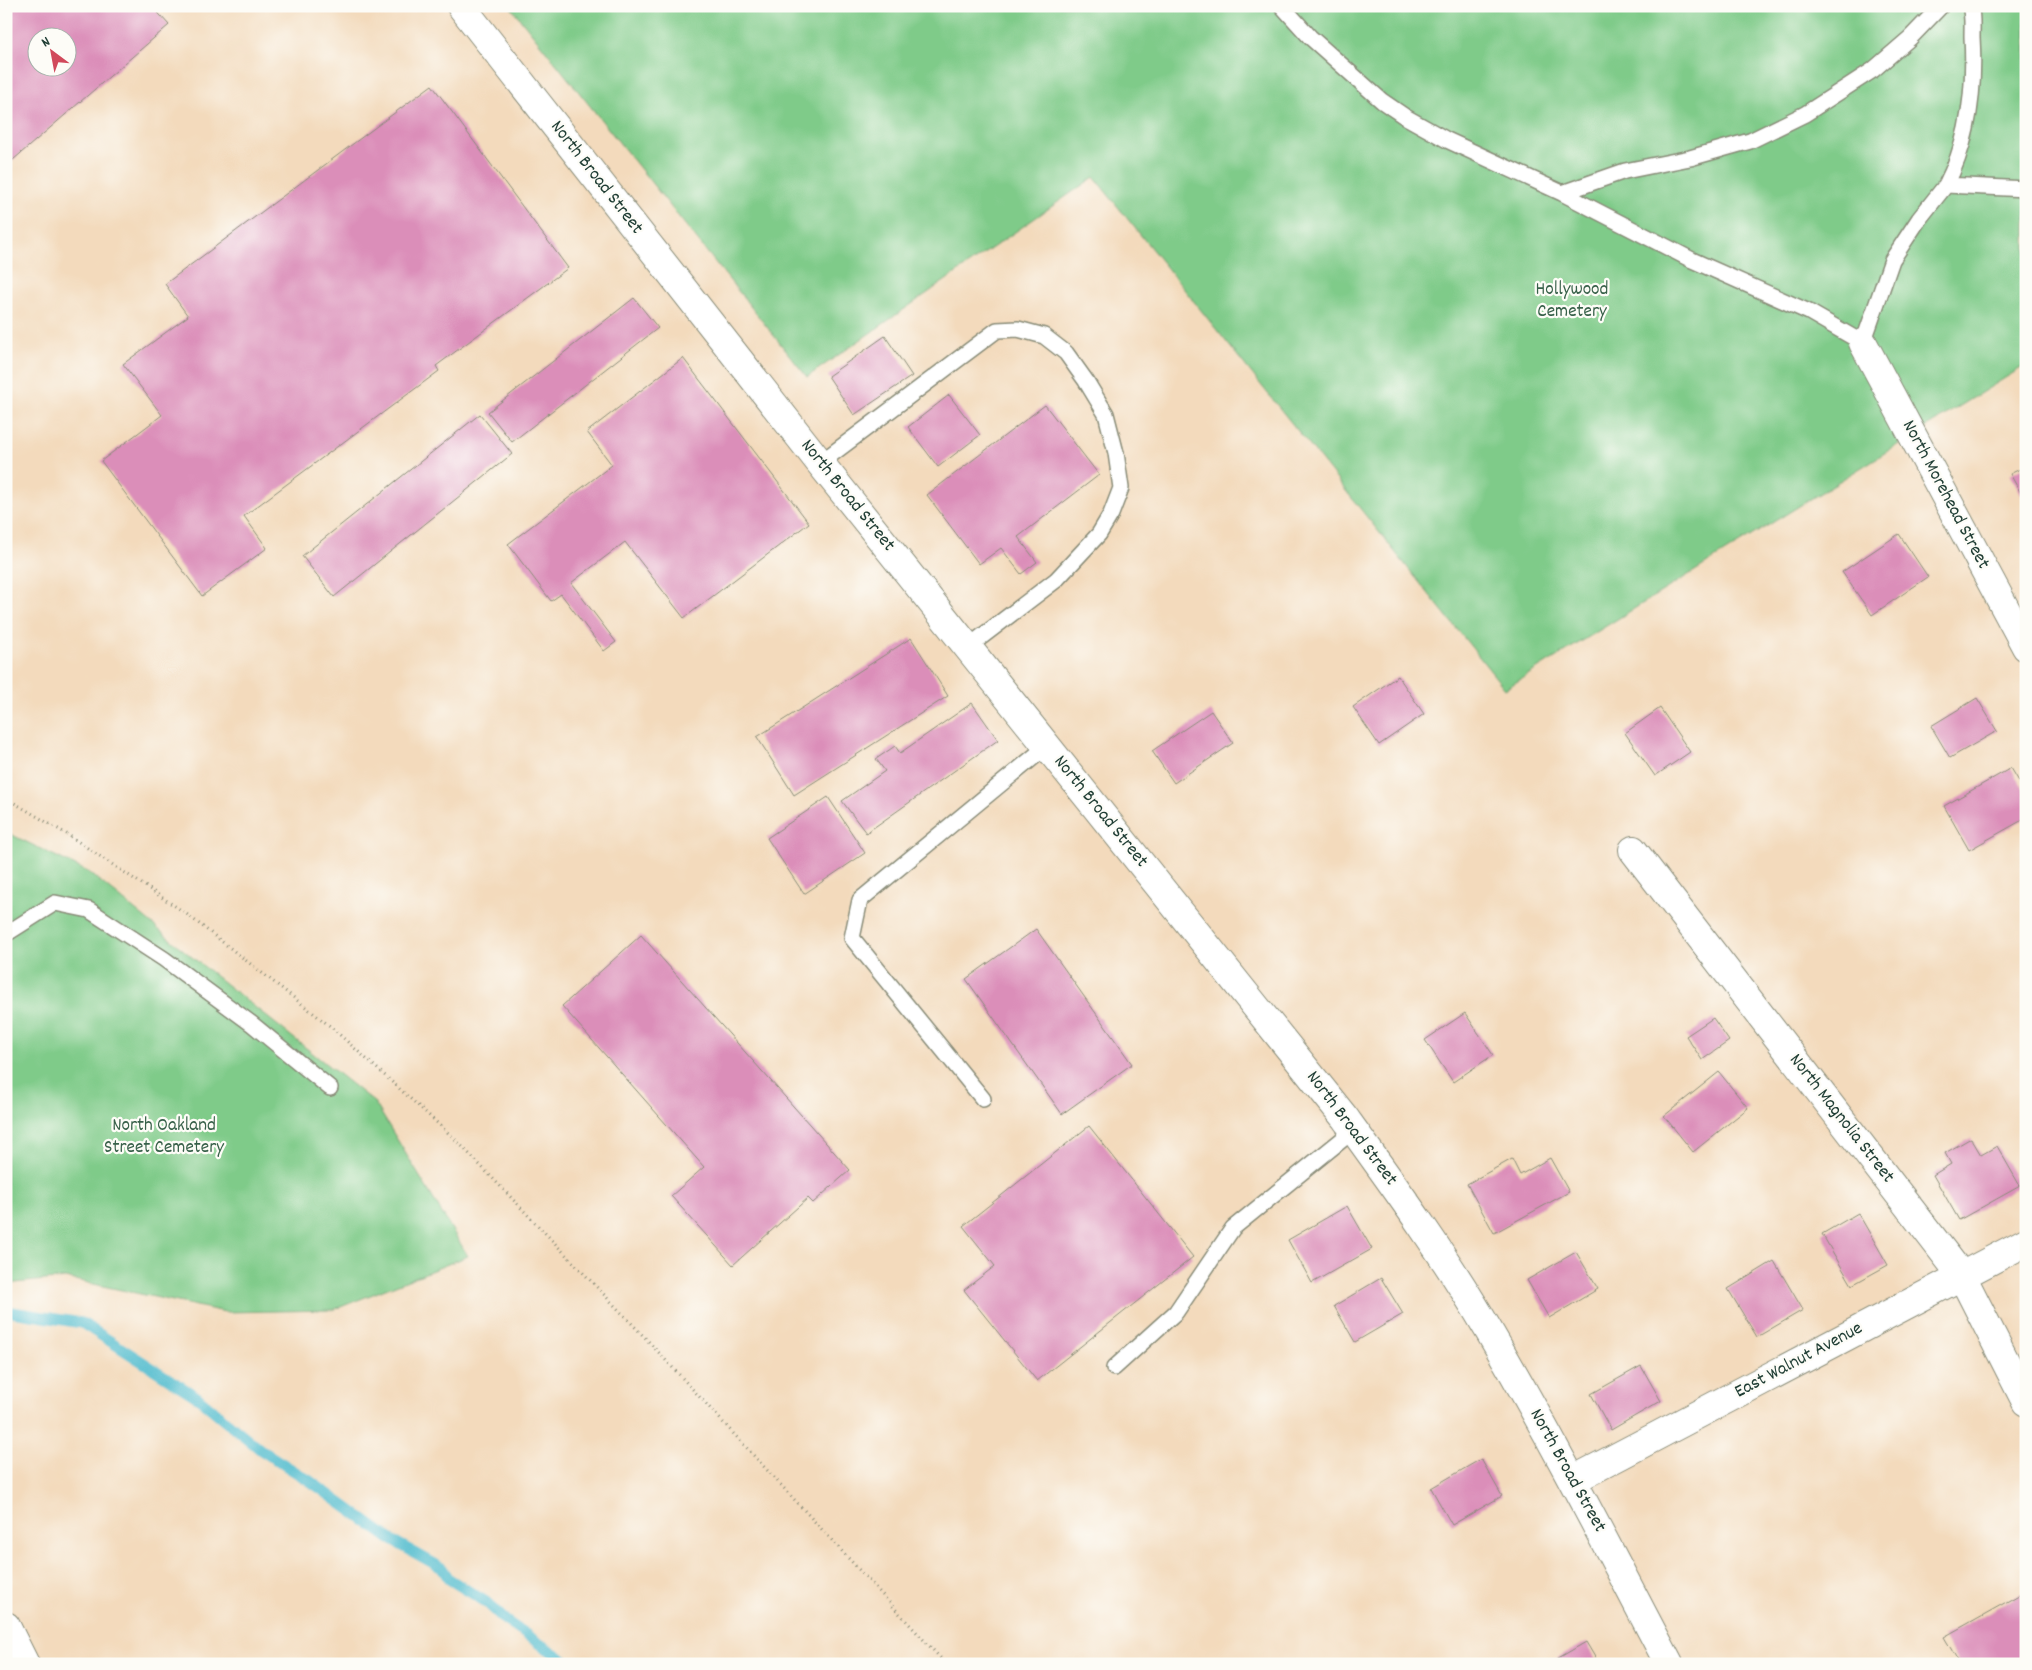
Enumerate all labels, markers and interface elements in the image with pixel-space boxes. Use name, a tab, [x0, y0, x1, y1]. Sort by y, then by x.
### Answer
north arrow	[28, 28, 78, 78]
text: N	[38, 32, 54, 53]
street label: North Broad Street	[543, 115, 649, 241]
park label: Hollywood Cemetery	[1536, 277, 1608, 326]
street label: North Morehead Street	[1894, 416, 1996, 574]
street label: North Broad Street	[793, 434, 901, 558]
street label: North Broad Street	[1046, 750, 1154, 874]
street label: North Magnolia Street	[1782, 1048, 1900, 1190]
street label: North Broad Street	[1299, 1066, 1403, 1192]
park label: North Oakland Street Cemetery	[104, 1113, 224, 1162]
street label: East Walnut Avenue	[1730, 1316, 1868, 1406]
street label: North Broad Street	[1522, 1404, 1612, 1538]

